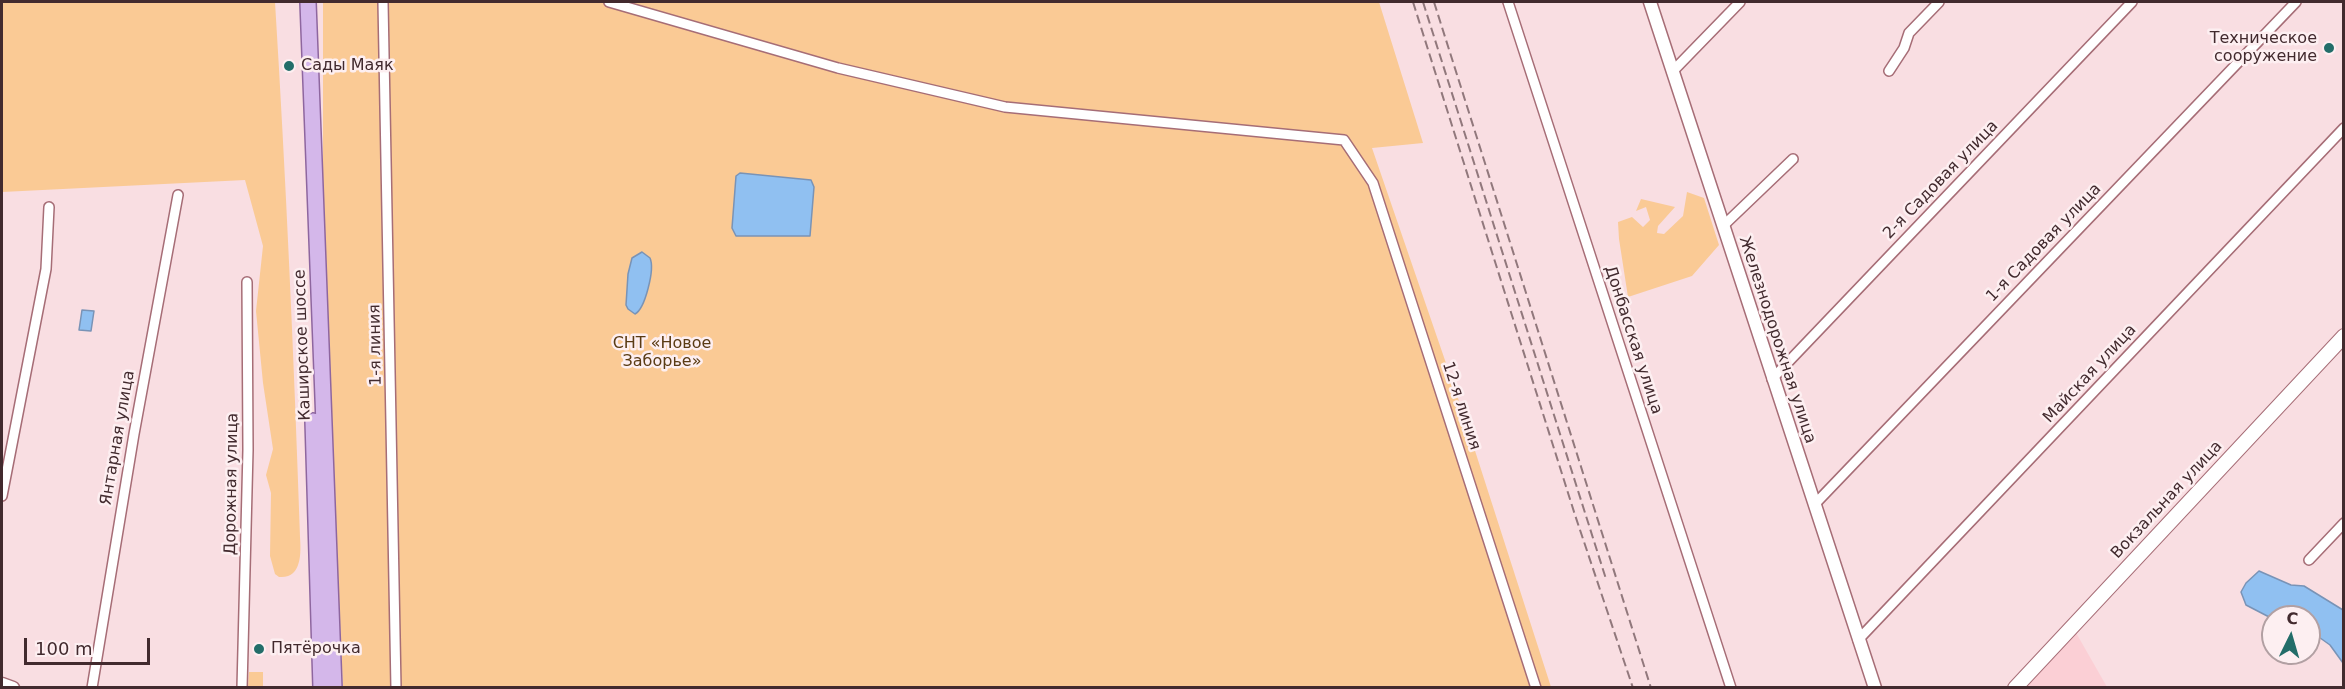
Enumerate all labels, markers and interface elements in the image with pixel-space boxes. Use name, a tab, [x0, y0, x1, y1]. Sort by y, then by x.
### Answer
place label: Техническое сооружение	[2210, 29, 2317, 67]
marker: Техническое сооружение	[2322, 41, 2336, 55]
place label: Сады Маяк	[301, 56, 394, 76]
marker: Сады Маяк	[282, 59, 296, 73]
street label: 2-я Садовая улица	[1879, 117, 2003, 243]
street label: 1-я Садовая улица	[1982, 180, 2106, 306]
street label: Железнодорожная улица	[1734, 234, 1820, 446]
street label: Донбасская улица	[1600, 263, 1666, 417]
street label: Каширское шоссе	[291, 269, 315, 421]
street label: 1-я линия	[366, 304, 386, 386]
street label: Майская улица	[2039, 321, 2141, 427]
park label: СНТ «Новое Заборье»	[613, 334, 711, 372]
street label: 12-я линия	[1438, 359, 1484, 453]
street label: Янтарная улица	[97, 369, 139, 507]
street label: Дорожная улица	[221, 413, 243, 555]
street label: Вокзальная улица	[2107, 437, 2227, 563]
north arrow	[2261, 605, 2321, 665]
text: С	[2286, 609, 2299, 629]
scale bar	[27, 626, 153, 664]
text: 100 m	[35, 638, 93, 659]
place label: Пятёрочка	[271, 639, 361, 659]
marker: Пятёрочка	[252, 642, 266, 656]

